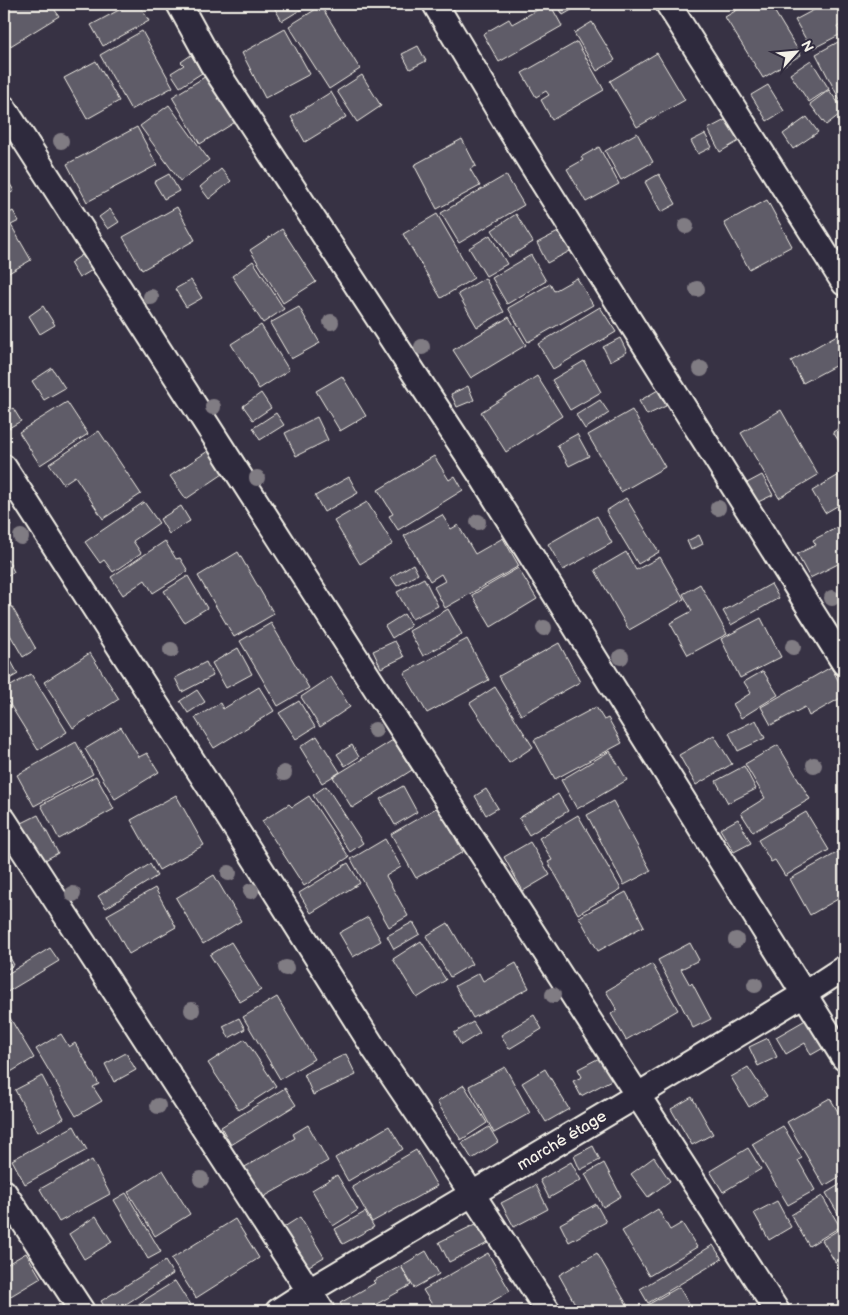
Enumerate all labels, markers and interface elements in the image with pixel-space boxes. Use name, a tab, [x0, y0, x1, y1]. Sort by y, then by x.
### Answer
north arrow	[770, 28, 820, 78]
text: N	[797, 38, 817, 55]
street label: marché étage	[514, 1107, 611, 1175]

